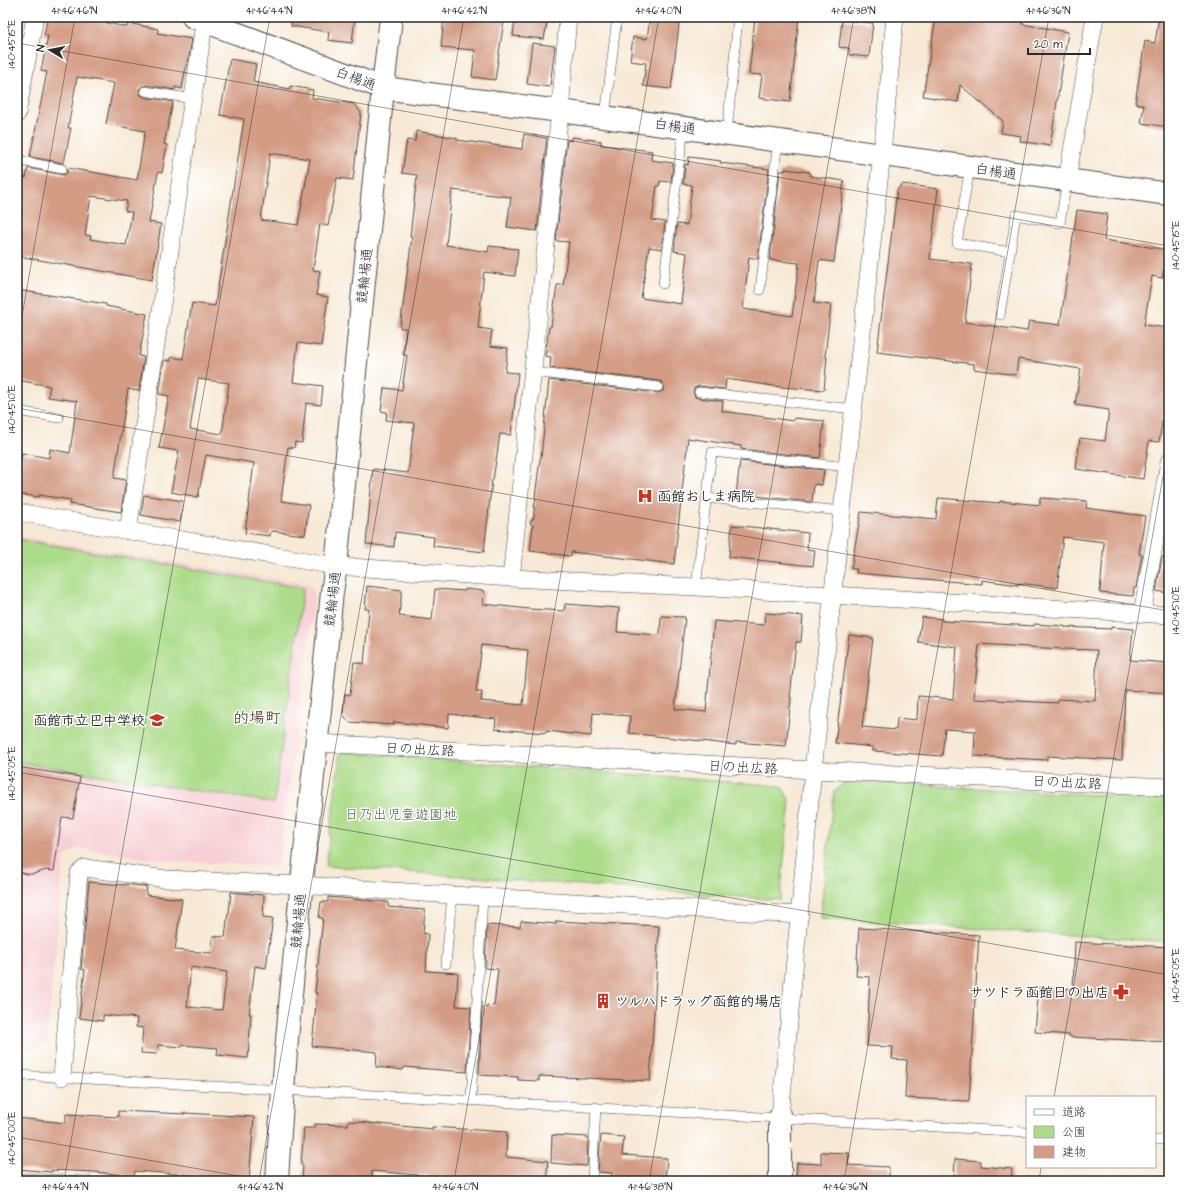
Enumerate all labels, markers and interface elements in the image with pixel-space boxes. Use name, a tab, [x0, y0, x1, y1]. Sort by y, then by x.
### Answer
text: 41°46'46"N	[51, 4, 97, 18]
text: 41°46'44"N	[245, 4, 293, 18]
text: 41°46'42"N	[441, 4, 487, 18]
text: 41°46'40"N	[635, 4, 681, 18]
text: 41°46'38"N	[830, 4, 876, 18]
text: 41°46'36"N	[1026, 4, 1070, 18]
text: 140°45'15"E	[5, 20, 19, 68]
north arrow	[30, 30, 70, 70]
scale bar	[1028, 30, 1090, 56]
text: 20 m	[1034, 36, 1063, 53]
text: N	[33, 44, 49, 53]
street label: 白楊通	[332, 62, 379, 96]
street label: 白楊通	[653, 114, 697, 140]
street label: 白楊通	[974, 159, 1018, 185]
text: 140°45'15"E	[1169, 221, 1183, 269]
street label: 競輪場通	[352, 247, 378, 305]
text: 140°45'10"E	[5, 385, 19, 433]
hospital icon: 函館おしま病院	[636, 487, 654, 505]
place label: 函館おしま病院	[657, 487, 755, 507]
street label: 競輪場通	[320, 570, 346, 628]
text: 140°45'10"E	[1169, 586, 1183, 634]
district label: 的場町	[233, 707, 281, 729]
place label: 函館市立巴中学校	[33, 711, 145, 731]
school or university icon: 函館市立巴中学校	[148, 711, 166, 729]
street label: 日の出広路	[384, 738, 455, 762]
text: 140°45'05"E	[5, 746, 19, 800]
street label: 日の出広路	[707, 756, 778, 780]
street label: 日の出広路	[1031, 771, 1102, 795]
park label: 日乃出児童遊園地	[345, 805, 457, 825]
street label: 競輪場通	[287, 892, 311, 950]
text: 140°45'05"E	[1169, 948, 1183, 1002]
place label: サツドラ函館日の出店	[969, 983, 1109, 1003]
pharmacy icon: サツドラ函館日の出店	[1112, 983, 1130, 1001]
building icon: ツルハドラッグ函館的場店	[594, 992, 612, 1010]
place label: ツルハドラッグ函館的場店	[615, 992, 782, 1012]
legend	[1026, 1096, 1156, 1168]
text: 道路	[1062, 1104, 1086, 1121]
text: 140°45'00"E	[5, 1111, 19, 1165]
text: 公園	[1062, 1124, 1086, 1141]
text: 建物	[1062, 1144, 1086, 1161]
text: 41°46'44"N	[41, 1180, 89, 1194]
text: 41°46'42"N	[237, 1180, 283, 1194]
text: 41°46'40"N	[432, 1180, 478, 1194]
text: 41°46'38"N	[627, 1180, 673, 1194]
text: 41°46'36"N	[823, 1180, 867, 1194]

